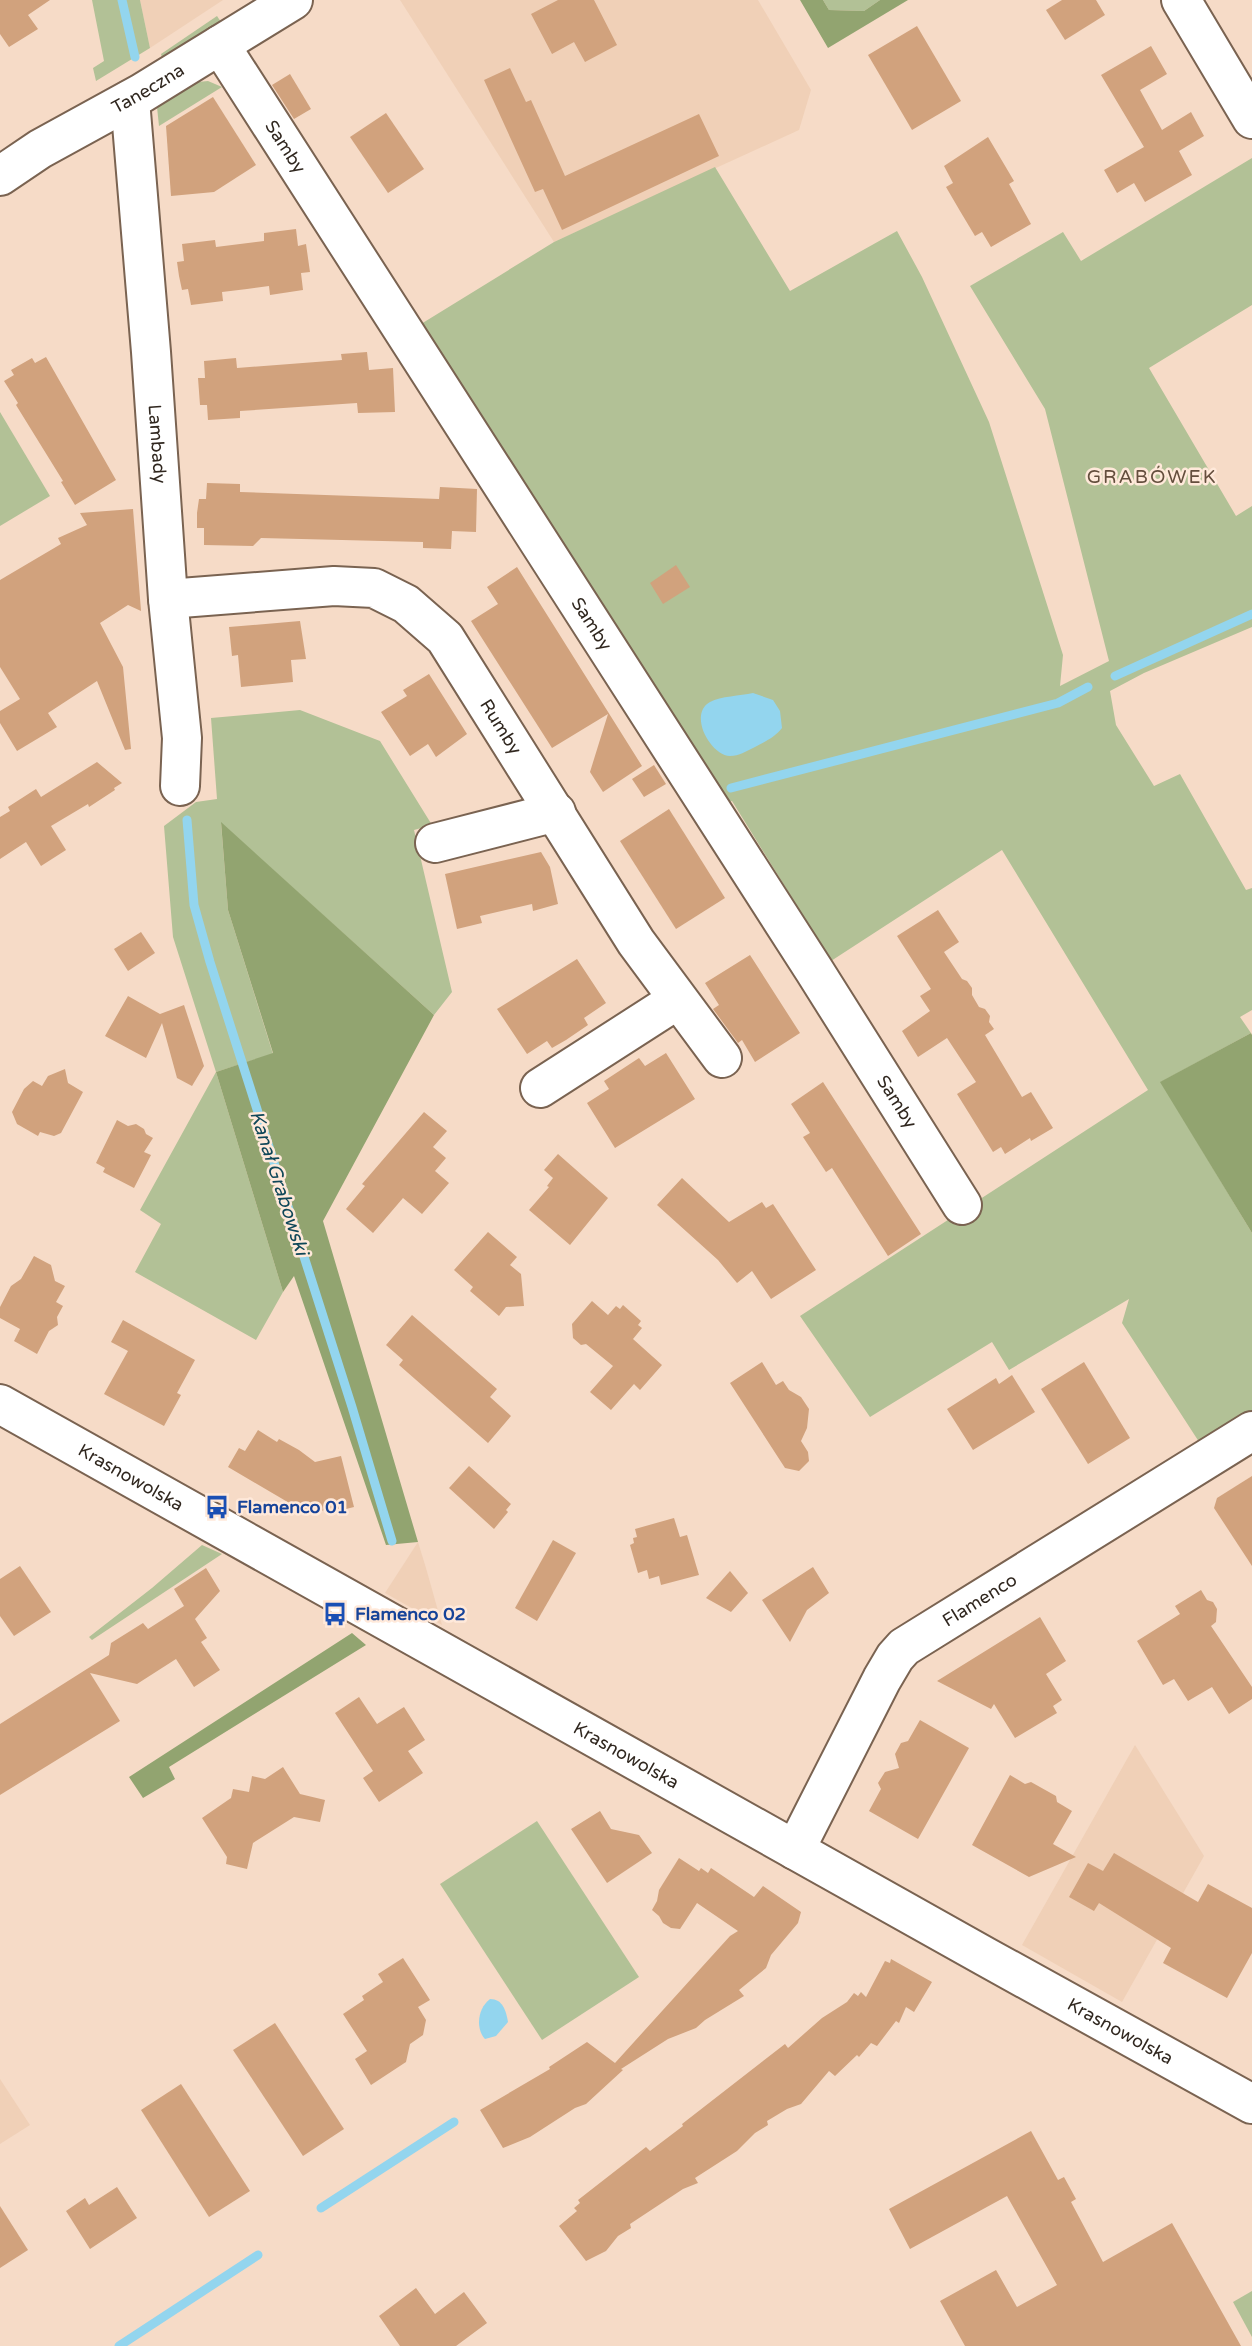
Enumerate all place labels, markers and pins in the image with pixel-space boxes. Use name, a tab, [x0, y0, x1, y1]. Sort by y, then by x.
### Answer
bus stop icon: Flamenco 01	[203, 1493, 231, 1521]
place label: Flamenco 01	[237, 1496, 348, 1518]
bus stop icon: Flamenco 02	[321, 1600, 349, 1628]
place label: Flamenco 02	[355, 1603, 466, 1625]

